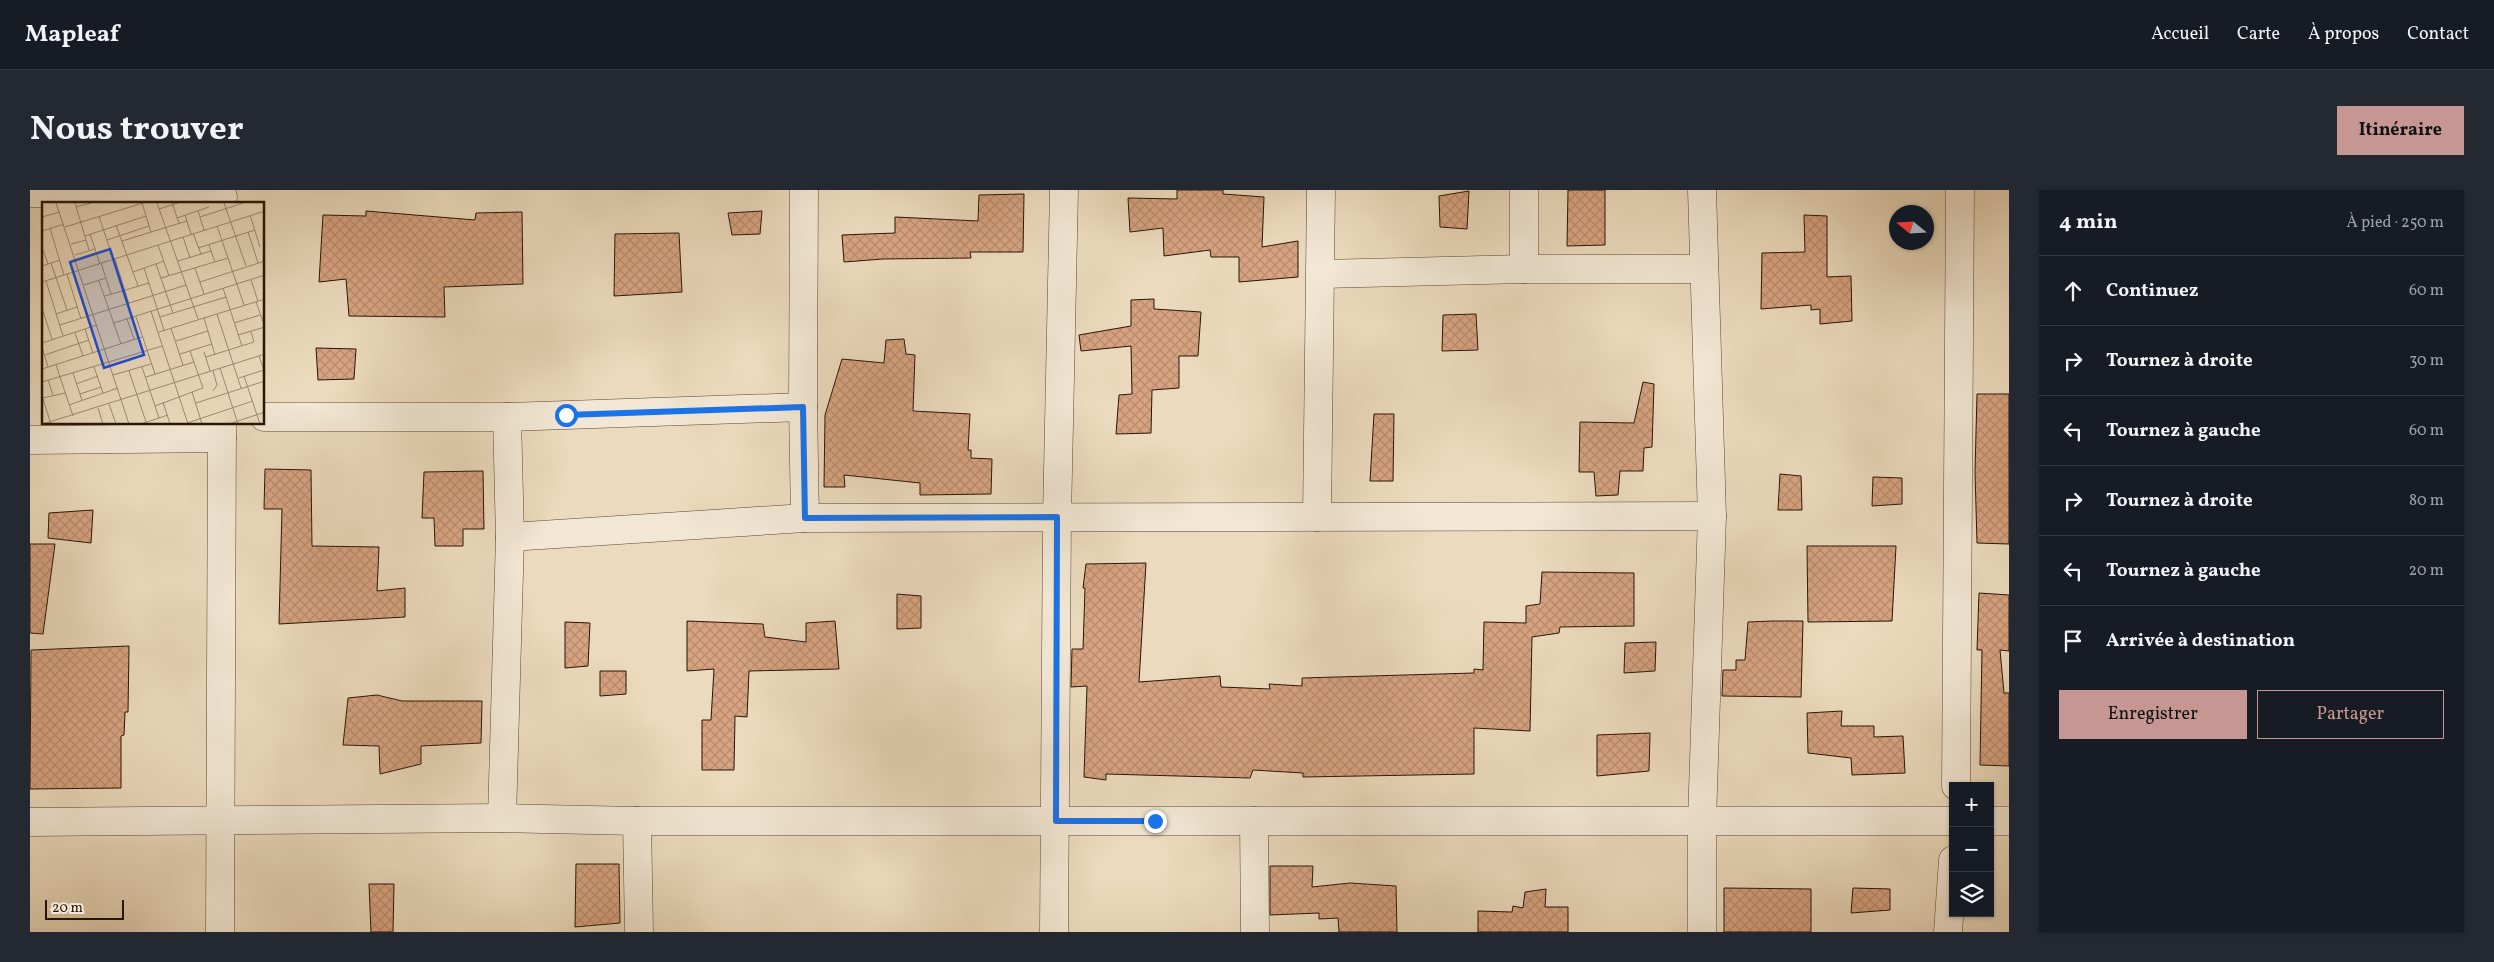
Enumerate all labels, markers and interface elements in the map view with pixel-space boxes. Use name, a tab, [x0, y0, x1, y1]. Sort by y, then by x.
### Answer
text: Mapleaf	[25, 18, 119, 52]
text: Accueil	[2151, 22, 2209, 47]
text: Carte	[2237, 22, 2280, 47]
text: À propos	[2308, 22, 2379, 47]
text: Contact	[2407, 22, 2469, 47]
text: Nous trouver	[30, 106, 244, 154]
button: Itinéraire	[2337, 106, 2464, 155]
inset map	[42, 202, 265, 425]
north arrow	[1889, 205, 1934, 250]
text: 4 min	[2059, 208, 2118, 237]
text: À pied · 250 m	[2346, 212, 2444, 234]
icon: ahead	[2059, 277, 2087, 305]
text: Continuez	[2106, 278, 2198, 304]
text: 60 m	[2409, 280, 2444, 302]
icon: right	[2059, 347, 2087, 375]
text: Tournez à droite	[2106, 348, 2253, 374]
text: 30 m	[2409, 350, 2444, 372]
route start	[555, 404, 578, 427]
icon: left	[2059, 417, 2087, 445]
text: Tournez à gauche	[2106, 418, 2261, 444]
text: 60 m	[2409, 420, 2444, 442]
icon: right	[2059, 487, 2087, 515]
text: Tournez à droite	[2106, 488, 2253, 514]
text: 80 m	[2409, 490, 2444, 512]
icon: left	[2059, 557, 2087, 585]
text: Tournez à gauche	[2106, 558, 2261, 584]
text: 20 m	[2409, 560, 2444, 582]
icon: arrive	[2059, 627, 2087, 655]
text: Arrivée à destination	[2106, 628, 2295, 654]
button: Enregistrer	[2059, 690, 2247, 739]
button: Partager	[2257, 690, 2444, 739]
map controls	[1949, 782, 1994, 917]
button: +	[1949, 782, 1994, 827]
route end	[1144, 810, 1167, 833]
button: −	[1949, 827, 1994, 872]
button: layers	[1949, 872, 1994, 917]
scale bar	[45, 897, 124, 920]
text: 20 m	[52, 899, 83, 918]

